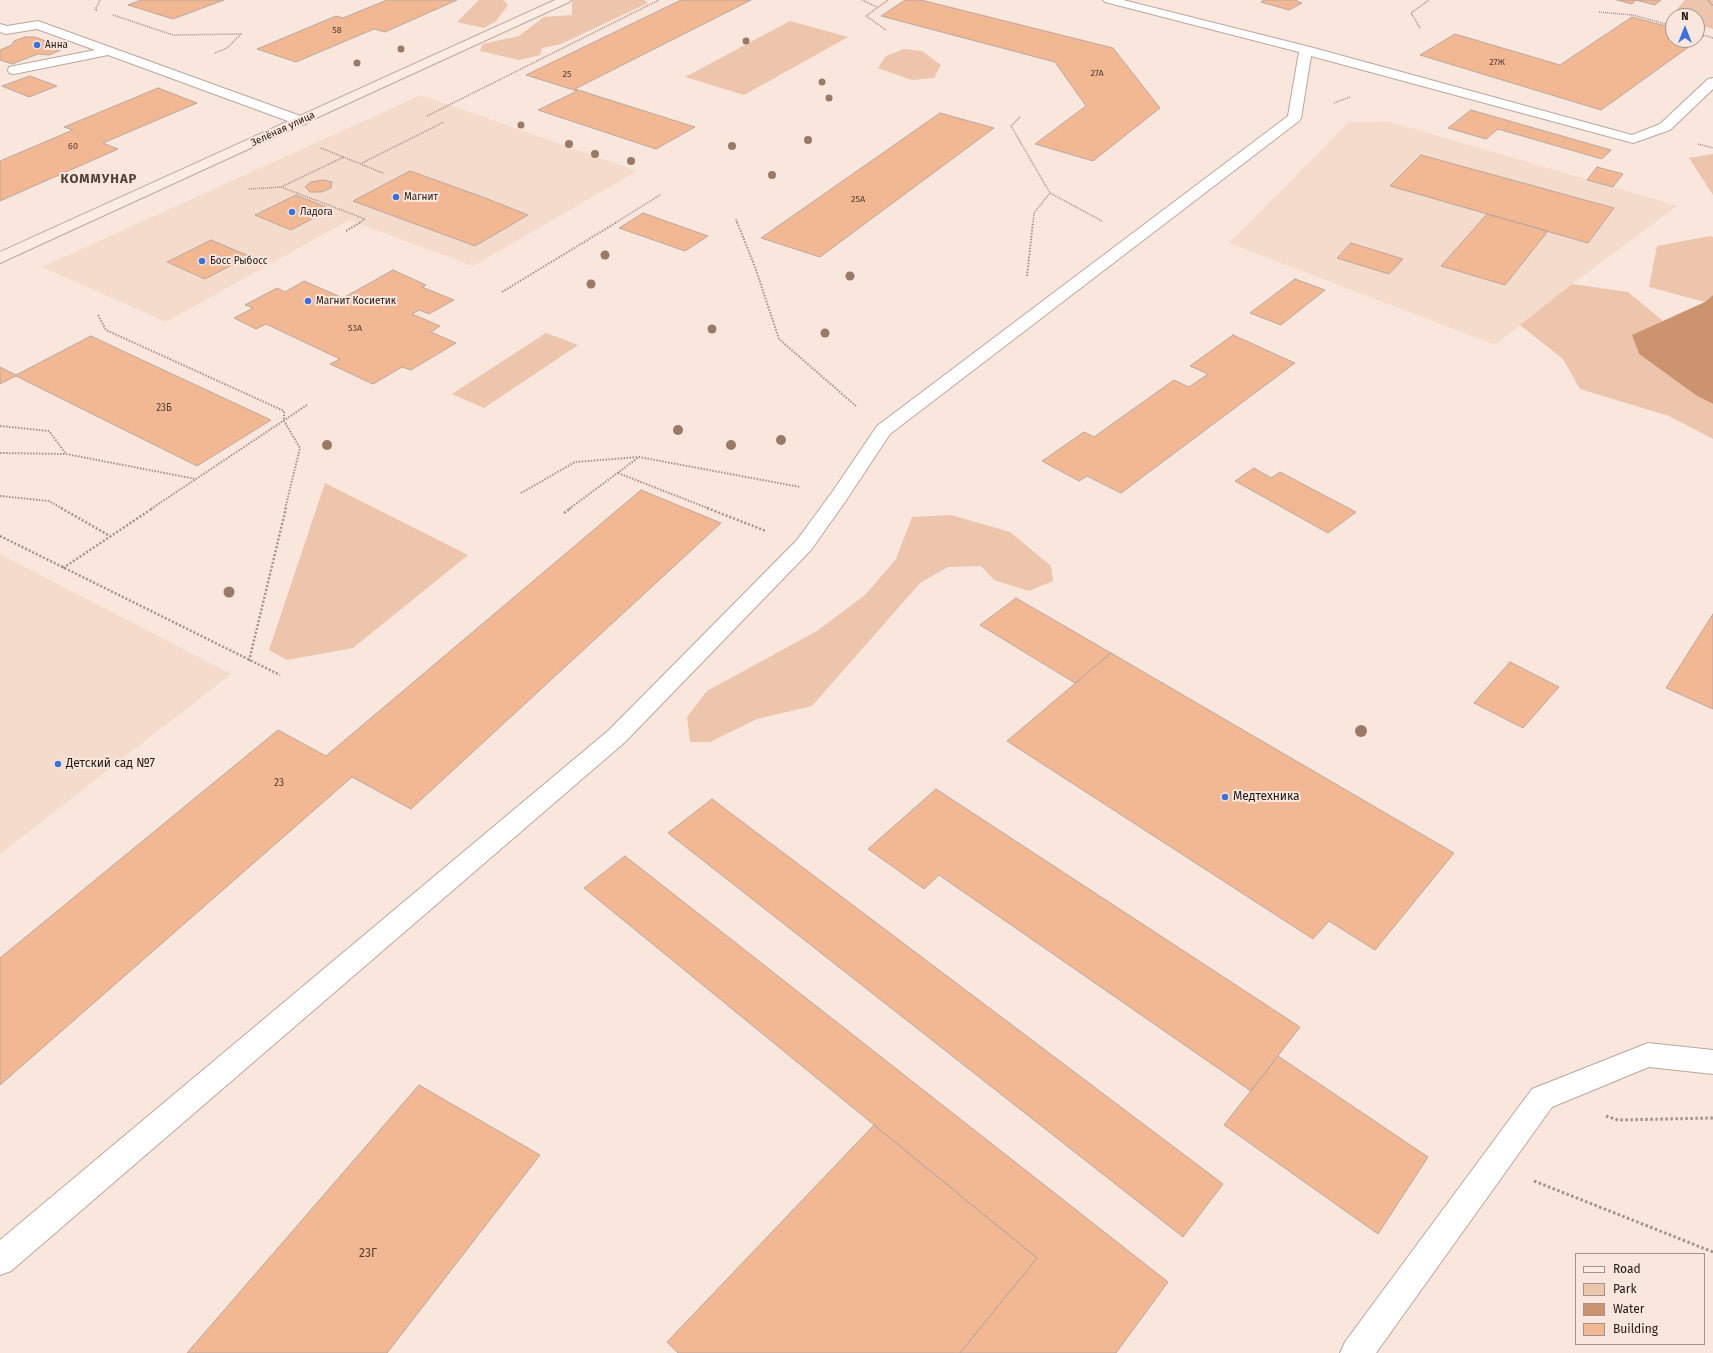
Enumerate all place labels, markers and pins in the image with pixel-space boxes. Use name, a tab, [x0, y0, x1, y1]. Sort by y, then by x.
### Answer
place label: Анна	[45, 39, 68, 51]
marker: Анна	[32, 40, 42, 50]
place label: Магнит	[404, 191, 438, 203]
marker: Магнит	[391, 192, 401, 202]
place label: Ладога	[300, 206, 333, 218]
marker: Ладога	[287, 207, 297, 217]
place label: Босс Рыбосс	[210, 255, 268, 267]
marker: Босс Рыбосс	[197, 256, 207, 266]
place label: Магнит Косиетик	[316, 295, 396, 307]
marker: Магнит Косиетик	[303, 296, 313, 306]
place label: Детский сад №7	[66, 757, 155, 771]
marker: Детский сад №7	[53, 759, 63, 769]
place label: Медтехника	[1233, 790, 1300, 804]
marker: Медтехника	[1220, 792, 1230, 802]

